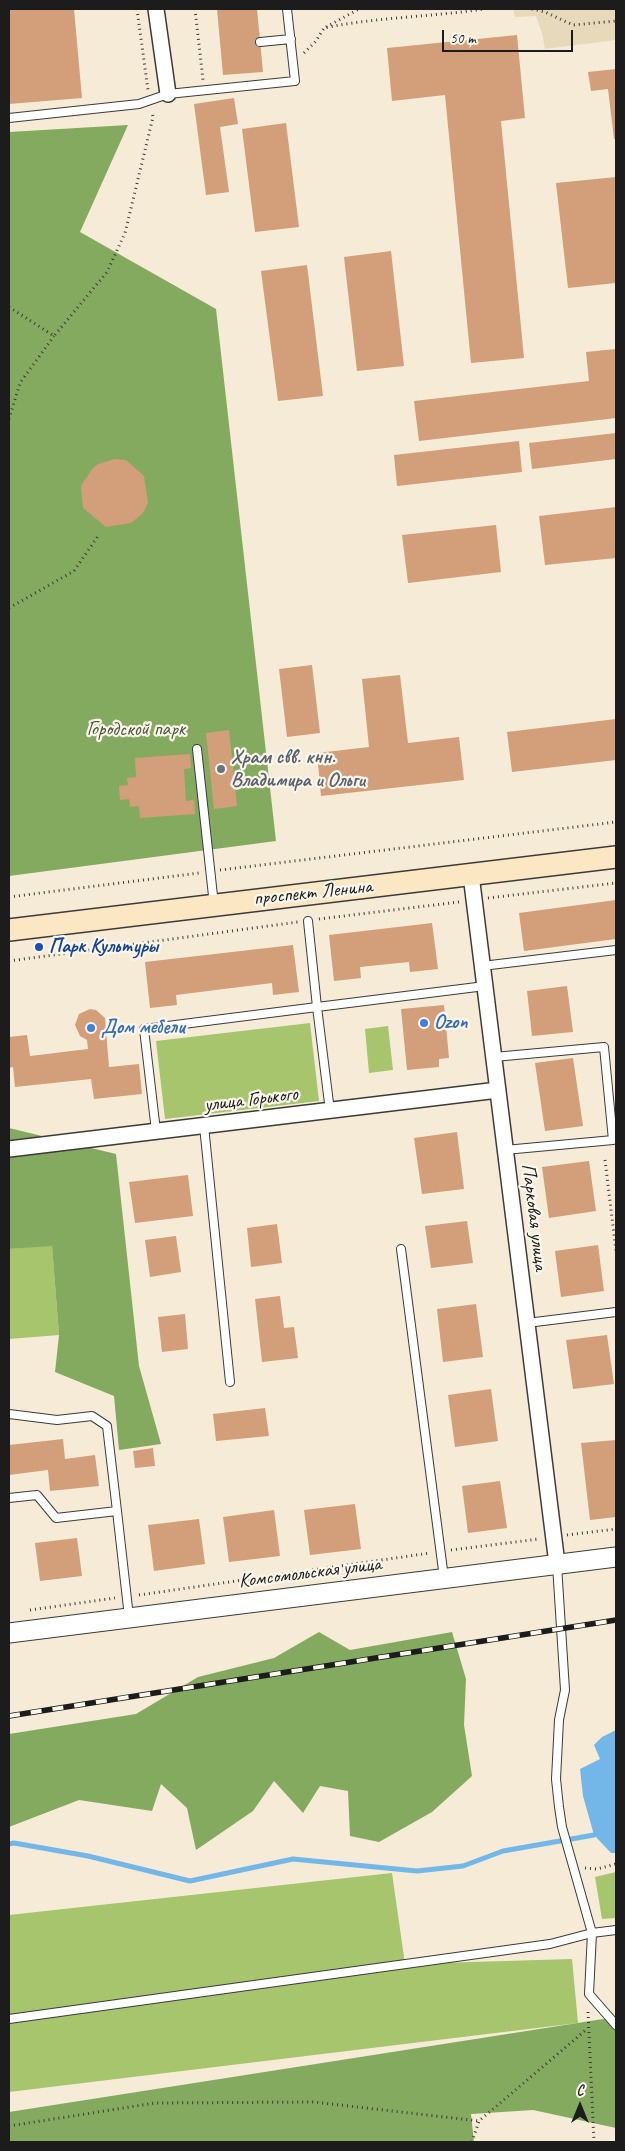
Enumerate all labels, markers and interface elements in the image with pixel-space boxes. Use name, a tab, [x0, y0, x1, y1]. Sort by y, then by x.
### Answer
scale bar	[445, 20, 576, 52]
text: 50 m	[450, 29, 476, 48]
park label: Городской парк	[87, 718, 185, 742]
place label: Храм свв. кнн. Владимира и Ольги	[231, 746, 365, 793]
marker: Храм свв. кнн. Владимира и Ольги	[215, 763, 227, 775]
street label: проспект Ленина	[253, 875, 373, 911]
place label: Парк Культуры	[49, 935, 158, 959]
marker: Парк Культуры	[33, 941, 45, 953]
place label: Ozon	[434, 1011, 467, 1035]
place label: Дом мебели	[101, 1016, 185, 1040]
marker: Ozon	[418, 1017, 430, 1029]
marker: Дом мебели	[85, 1022, 97, 1034]
street label: улица Горького	[203, 1082, 299, 1118]
street label: Парковая улица	[516, 1162, 552, 1272]
street label: Комсомольская улица	[238, 1552, 382, 1594]
north arrow	[555, 2081, 605, 2131]
text: С	[577, 2082, 583, 2099]

